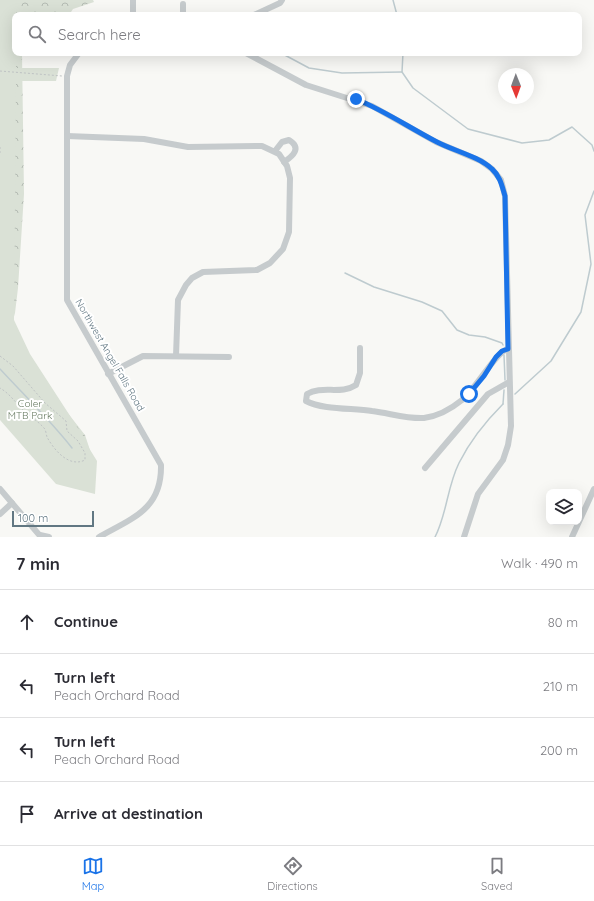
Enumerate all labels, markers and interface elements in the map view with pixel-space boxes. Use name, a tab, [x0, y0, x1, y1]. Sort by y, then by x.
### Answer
search box	[12, 12, 582, 56]
icon: search	[26, 23, 48, 45]
text: Search here	[58, 25, 141, 44]
north arrow	[498, 68, 534, 104]
route end	[347, 90, 365, 108]
street label: Northwest Angel Falls Road	[72, 297, 148, 413]
route start	[460, 385, 478, 403]
park label: Coler MTB Park	[8, 397, 52, 422]
map controls	[546, 489, 582, 525]
button: layers	[546, 489, 582, 525]
scale bar	[12, 509, 94, 528]
text: 100 m	[18, 511, 48, 525]
text: 7 min	[16, 553, 60, 574]
text: Walk · 490 m	[501, 555, 578, 571]
icon: ahead	[16, 611, 38, 633]
text: Continue	[54, 612, 118, 631]
text: 80 m	[548, 614, 578, 630]
text: Turn left	[54, 668, 116, 687]
icon: left	[16, 675, 38, 697]
text: 210 m	[543, 678, 578, 694]
text: Peach Orchard Road	[54, 687, 180, 703]
text: Turn left	[54, 732, 116, 751]
icon: left	[16, 739, 38, 761]
text: 200 m	[540, 742, 578, 758]
text: Peach Orchard Road	[54, 751, 180, 767]
icon: arrive	[16, 803, 38, 825]
text: Arrive at destination	[54, 804, 203, 823]
tab: Map	[82, 855, 104, 893]
tab: Directions	[267, 855, 318, 893]
tab: Saved	[481, 855, 512, 893]

